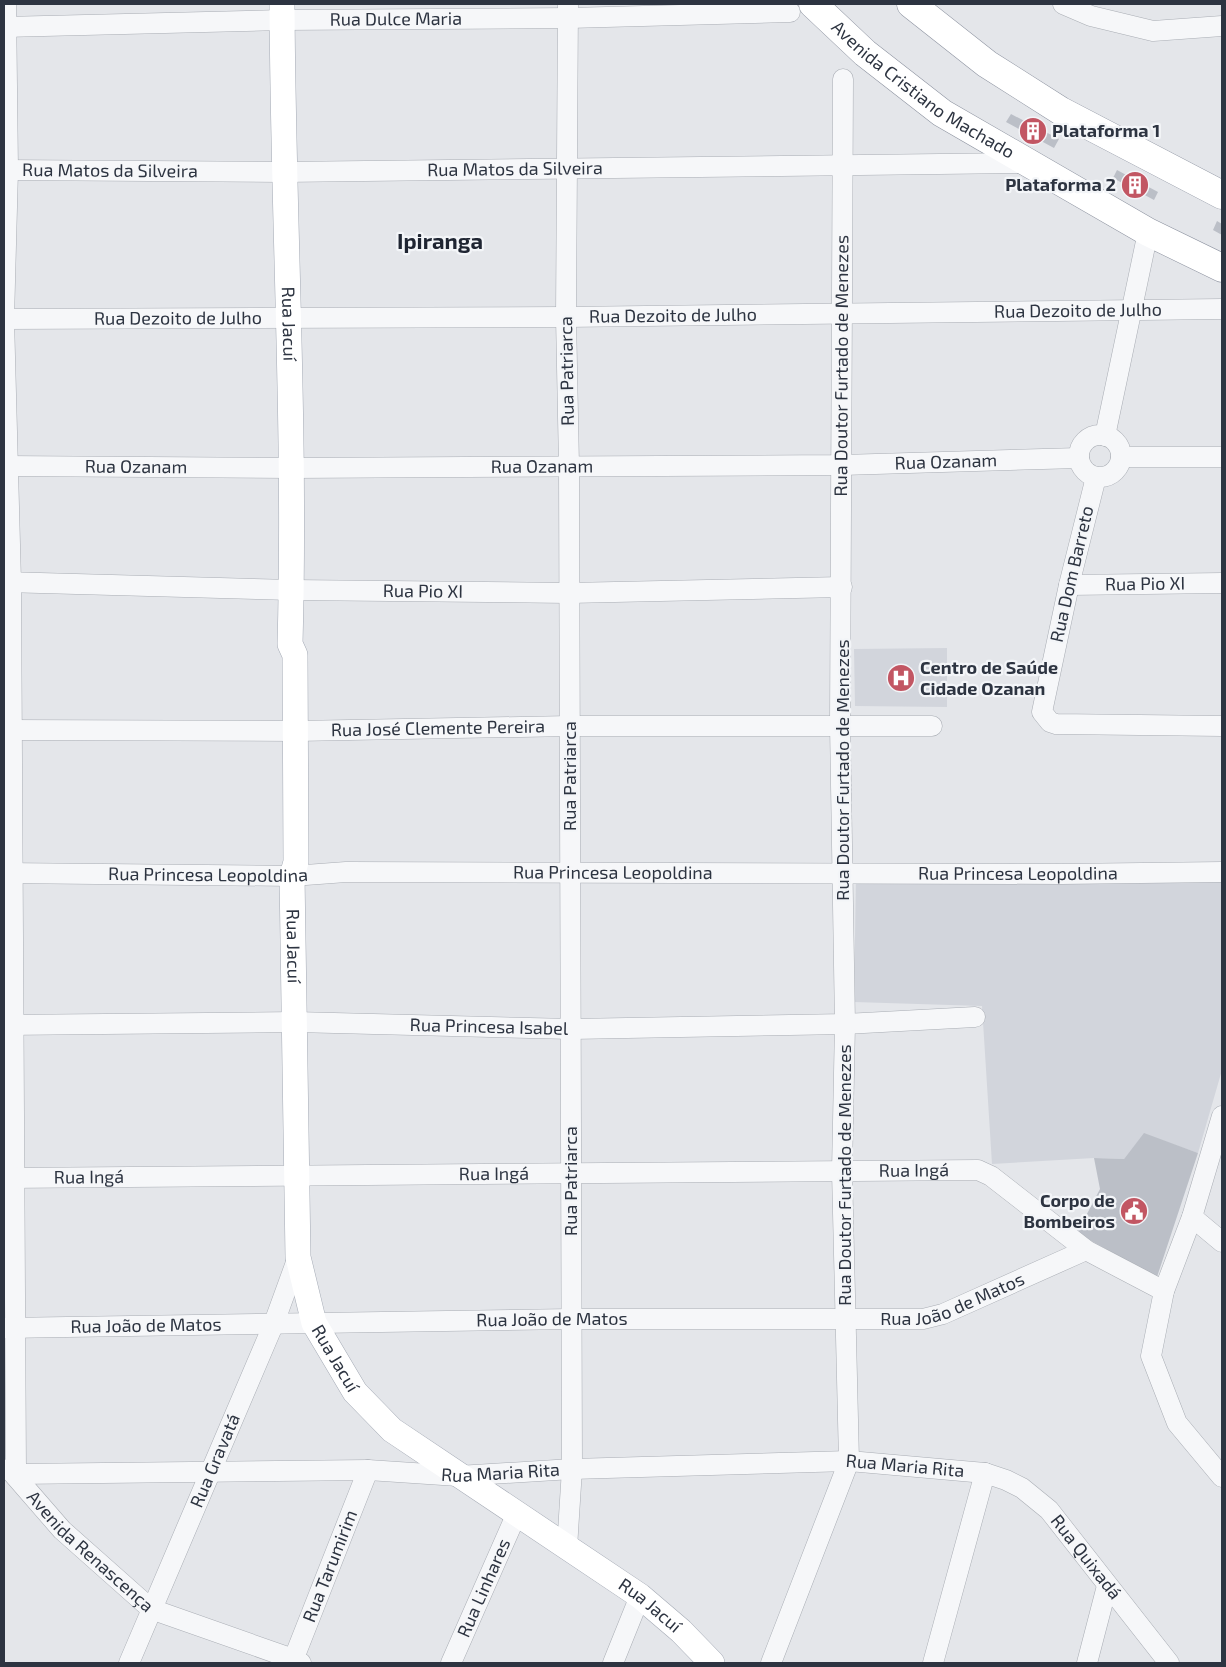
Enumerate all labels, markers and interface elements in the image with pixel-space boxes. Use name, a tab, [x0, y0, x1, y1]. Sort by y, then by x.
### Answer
street label: Rua Dulce Maria	[330, 7, 462, 30]
street label: Avenida Cristiano Machado	[827, 15, 1019, 163]
building icon: Plataforma 1	[1018, 116, 1048, 146]
place label: Plataforma 1	[1052, 119, 1160, 141]
street label: Rua Matos da Silveira	[427, 156, 603, 180]
street label: Rua Matos da Silveira	[22, 158, 198, 181]
building icon: Plataforma 2	[1120, 170, 1150, 200]
place label: Plataforma 2	[1005, 173, 1116, 195]
district label: Ipiranga	[397, 227, 483, 253]
street label: Rua Doutor Furtado de Menezes	[829, 235, 852, 497]
street label: Rua Jacuí	[278, 286, 302, 362]
street label: Rua Dezoito de Julho	[994, 298, 1162, 322]
street label: Rua Dezoito de Julho	[589, 303, 757, 327]
street label: Rua Dezoito de Julho	[94, 306, 262, 329]
street label: Rua Patriarca	[554, 316, 578, 426]
street label: Rua Ozanam	[894, 448, 997, 473]
street label: Rua Ozanam	[491, 454, 593, 477]
street label: Rua Ozanam	[85, 455, 187, 477]
street label: Rua Dom Barreto	[1045, 503, 1097, 644]
street label: Rua Pio XI	[1105, 571, 1185, 595]
street label: Rua Pio XI	[383, 579, 463, 602]
street label: Rua Doutor Furtado de Menezes	[831, 639, 853, 901]
place label: Centro de Saúde Cidade Ozanan	[920, 656, 1058, 699]
hospital icon: Centro de Saúde Cidade Ozanan	[886, 663, 916, 693]
street label: Rua José Clemente Pereira	[331, 714, 545, 740]
street label: Rua Patriarca	[558, 721, 580, 831]
street label: Rua Princesa Leopoldina	[513, 860, 713, 883]
street label: Rua Princesa Leopoldina	[918, 861, 1118, 884]
street label: Rua Princesa Leopoldina	[108, 862, 309, 886]
street label: Rua Jacuí	[283, 909, 306, 984]
street label: Rua Princesa Isabel	[409, 1013, 569, 1039]
street label: Rua Doutor Furtado de Menezes	[833, 1044, 855, 1306]
street label: Rua Patriarca	[559, 1126, 581, 1236]
street label: Rua Ingá	[879, 1158, 949, 1181]
street label: Rua Ingá	[459, 1162, 529, 1184]
street label: Rua Ingá	[54, 1165, 124, 1188]
place label: Corpo de Bombeiros	[1023, 1189, 1115, 1232]
public building icon: Corpo de Bombeiros	[1119, 1196, 1149, 1226]
street label: Rua João de Matos	[880, 1267, 1027, 1329]
street label: Rua João de Matos	[476, 1307, 628, 1331]
street label: Rua João de Matos	[70, 1313, 222, 1337]
street label: Rua Jacuí	[307, 1320, 365, 1396]
street label: Rua Gravatá	[185, 1410, 244, 1510]
street label: Rua Maria Rita	[845, 1449, 965, 1481]
street label: Rua Maria Rita	[441, 1458, 560, 1486]
street label: Avenida Renascença	[23, 1486, 159, 1616]
street label: Rua Tarumirim	[297, 1507, 361, 1625]
street label: Rua Quixadá	[1047, 1510, 1127, 1603]
street label: Rua Linhares	[452, 1535, 514, 1640]
street label: Rua Jacuí	[615, 1573, 687, 1637]

